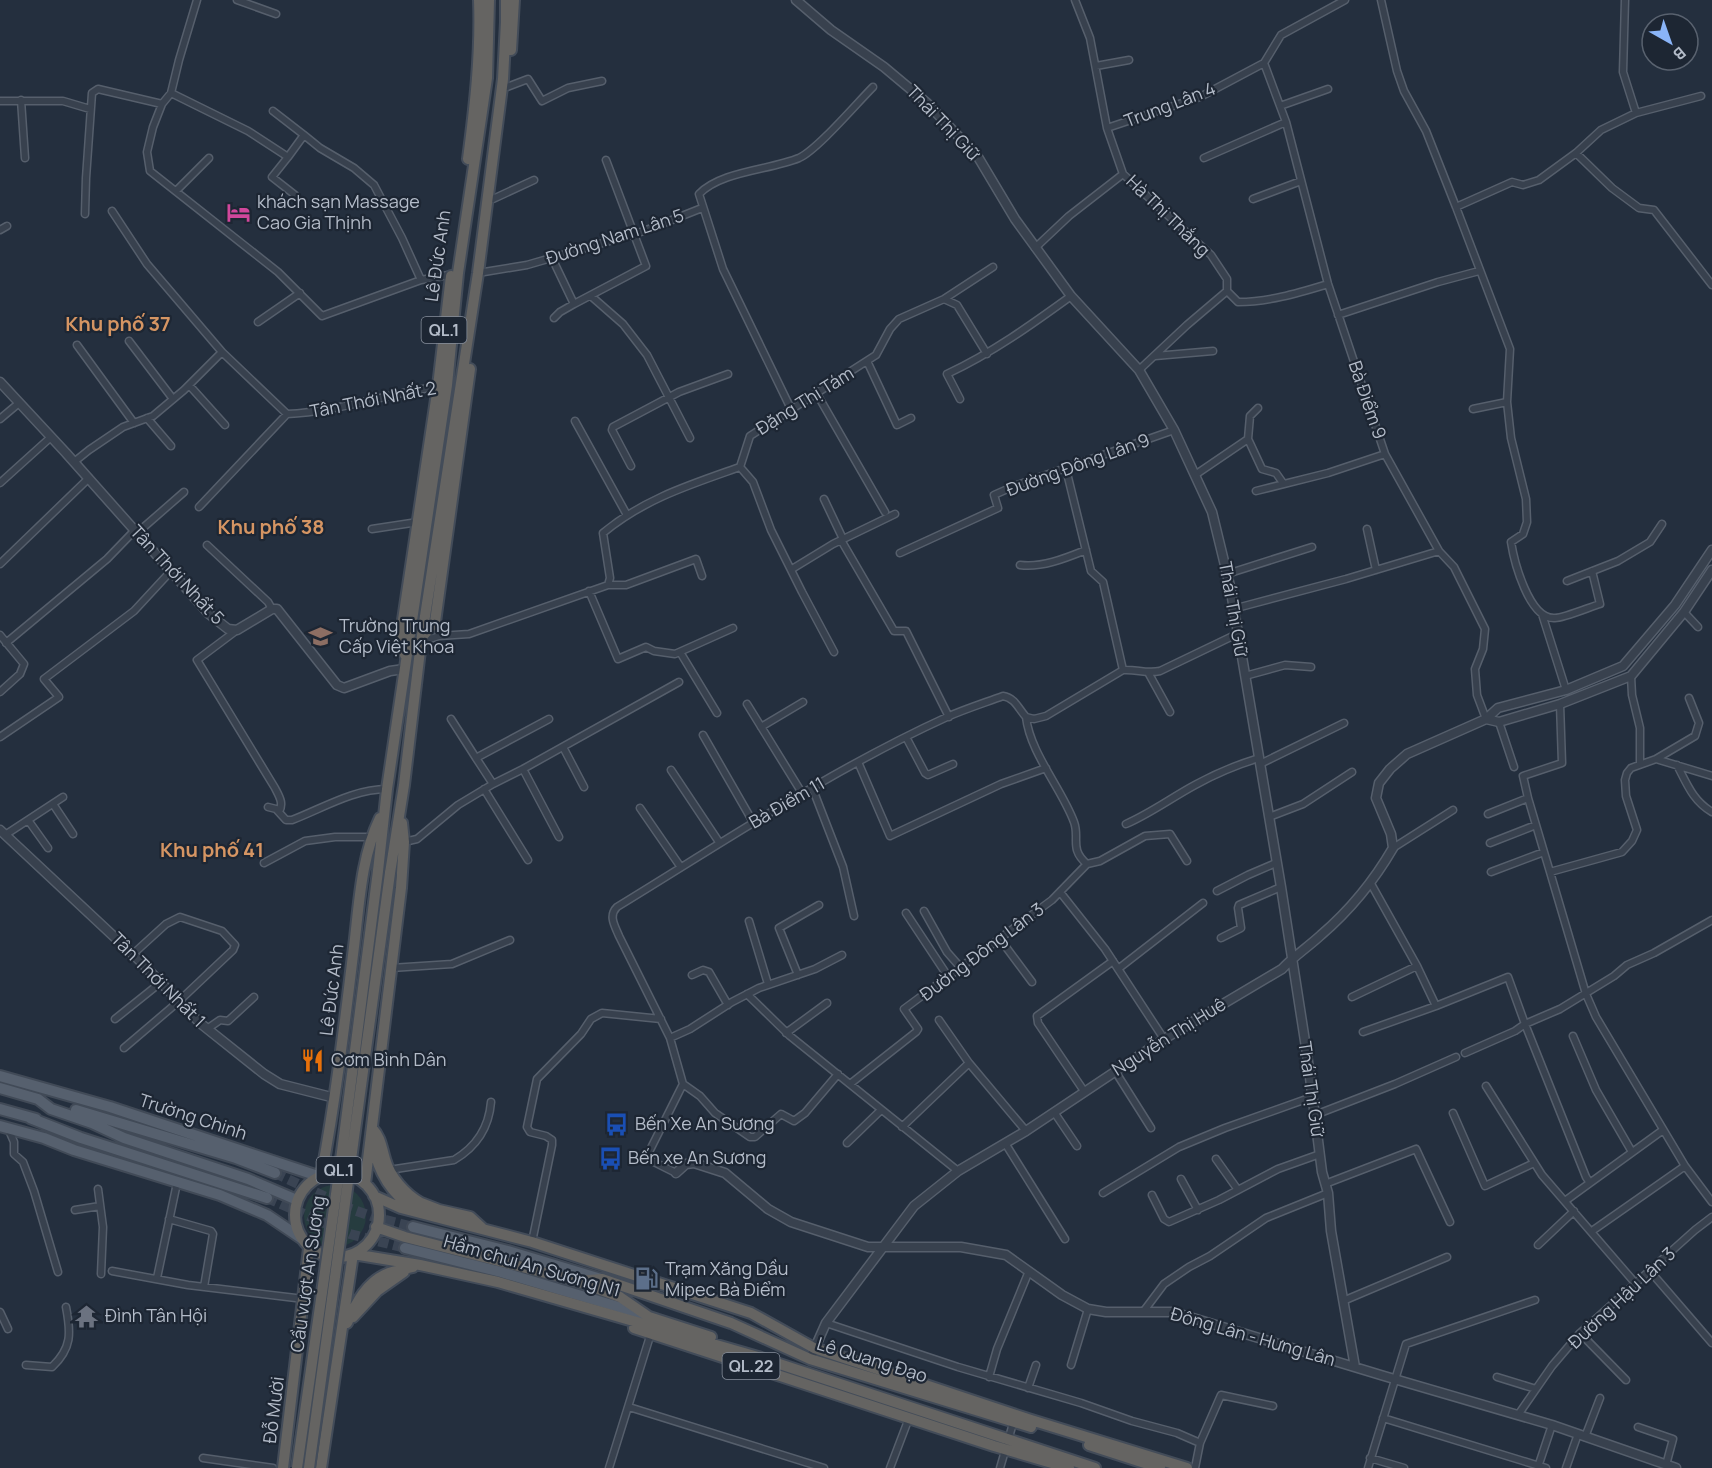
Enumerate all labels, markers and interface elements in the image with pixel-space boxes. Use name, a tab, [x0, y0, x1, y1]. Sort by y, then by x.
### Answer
north arrow	[1640, 12, 1700, 72]
text: B	[1669, 42, 1691, 65]
street label: Trung Lân 4	[1121, 76, 1219, 132]
street label: Thái Thị Giữ	[902, 79, 987, 166]
street label: Hà Thị Thắng	[1122, 169, 1216, 261]
place label: khách sạn Massage Cao Gia Thịnh	[257, 189, 420, 234]
hotel icon: khách sạn Massage Cao Gia Thịnh	[226, 199, 252, 225]
street label: Đường Nam Lân 5	[543, 202, 687, 270]
street label: Lê Đức Anh	[419, 208, 455, 303]
district label: Khu phố 37	[65, 310, 171, 337]
road number: QL.1	[422, 317, 466, 343]
street label: Bà Điểm 9	[1343, 357, 1392, 442]
street label: Đặng Thị Tám	[751, 361, 858, 440]
street label: Tân Thới Nhất 2	[308, 375, 438, 423]
street label: Đường Đông Lân 9	[1003, 427, 1153, 501]
district label: Khu phố 38	[217, 513, 325, 540]
street label: Tân Thới Nhất 5	[125, 519, 230, 629]
street label: Thái Thị Giữ	[1214, 559, 1254, 659]
place label: Trường Trung Cấp Việt Khoa	[339, 613, 454, 658]
school or university icon: Trường Trung Cấp Việt Khoa	[308, 623, 334, 649]
street label: Bà Điểm 11	[744, 771, 829, 834]
district label: Khu phố 41	[160, 836, 264, 863]
street label: Đường Đông Lân 3	[914, 897, 1048, 1006]
street label: Tân Thới Nhất 1	[106, 927, 211, 1032]
street label: Lê Đức Anh	[313, 943, 349, 1037]
street label: Nguyễn Thị Huê	[1107, 991, 1230, 1081]
street label: Thái Thị Giữ	[1293, 1040, 1331, 1139]
restaurant icon: Cơm Bình Dân	[300, 1047, 326, 1073]
place label: Cơm Bình Dân	[331, 1047, 446, 1071]
street label: Trường Chinh	[136, 1087, 250, 1145]
bus stop icon: Bến Xe An Sương	[604, 1111, 630, 1137]
place label: Bến Xe An Sương	[635, 1111, 775, 1135]
bus stop icon: Bến xe An Sương	[597, 1145, 623, 1171]
place label: Bến xe An Sương	[628, 1145, 766, 1169]
road number: QL.1	[316, 1157, 362, 1183]
street label: Cầu vượt An Sương	[284, 1194, 330, 1354]
street label: Hầm chui An Sương N1	[441, 1228, 623, 1302]
street label: Đường Hậu Lân 3	[1562, 1241, 1680, 1353]
place label: Trạm Xăng Dầu Mipec Bà Điểm	[665, 1256, 788, 1301]
fuel station icon: Trạm Xăng Dầu Mipec Bà Điểm	[634, 1266, 660, 1292]
street label: Đông Lân - Hưng Lân	[1168, 1301, 1338, 1371]
temple icon: Đình Tân Hội	[74, 1303, 100, 1329]
place label: Đình Tân Hội	[105, 1303, 207, 1327]
street label: Lê Quang Đạo	[814, 1331, 931, 1387]
road number: QL.22	[722, 1353, 780, 1379]
street label: Đỗ Mười	[257, 1375, 289, 1445]

